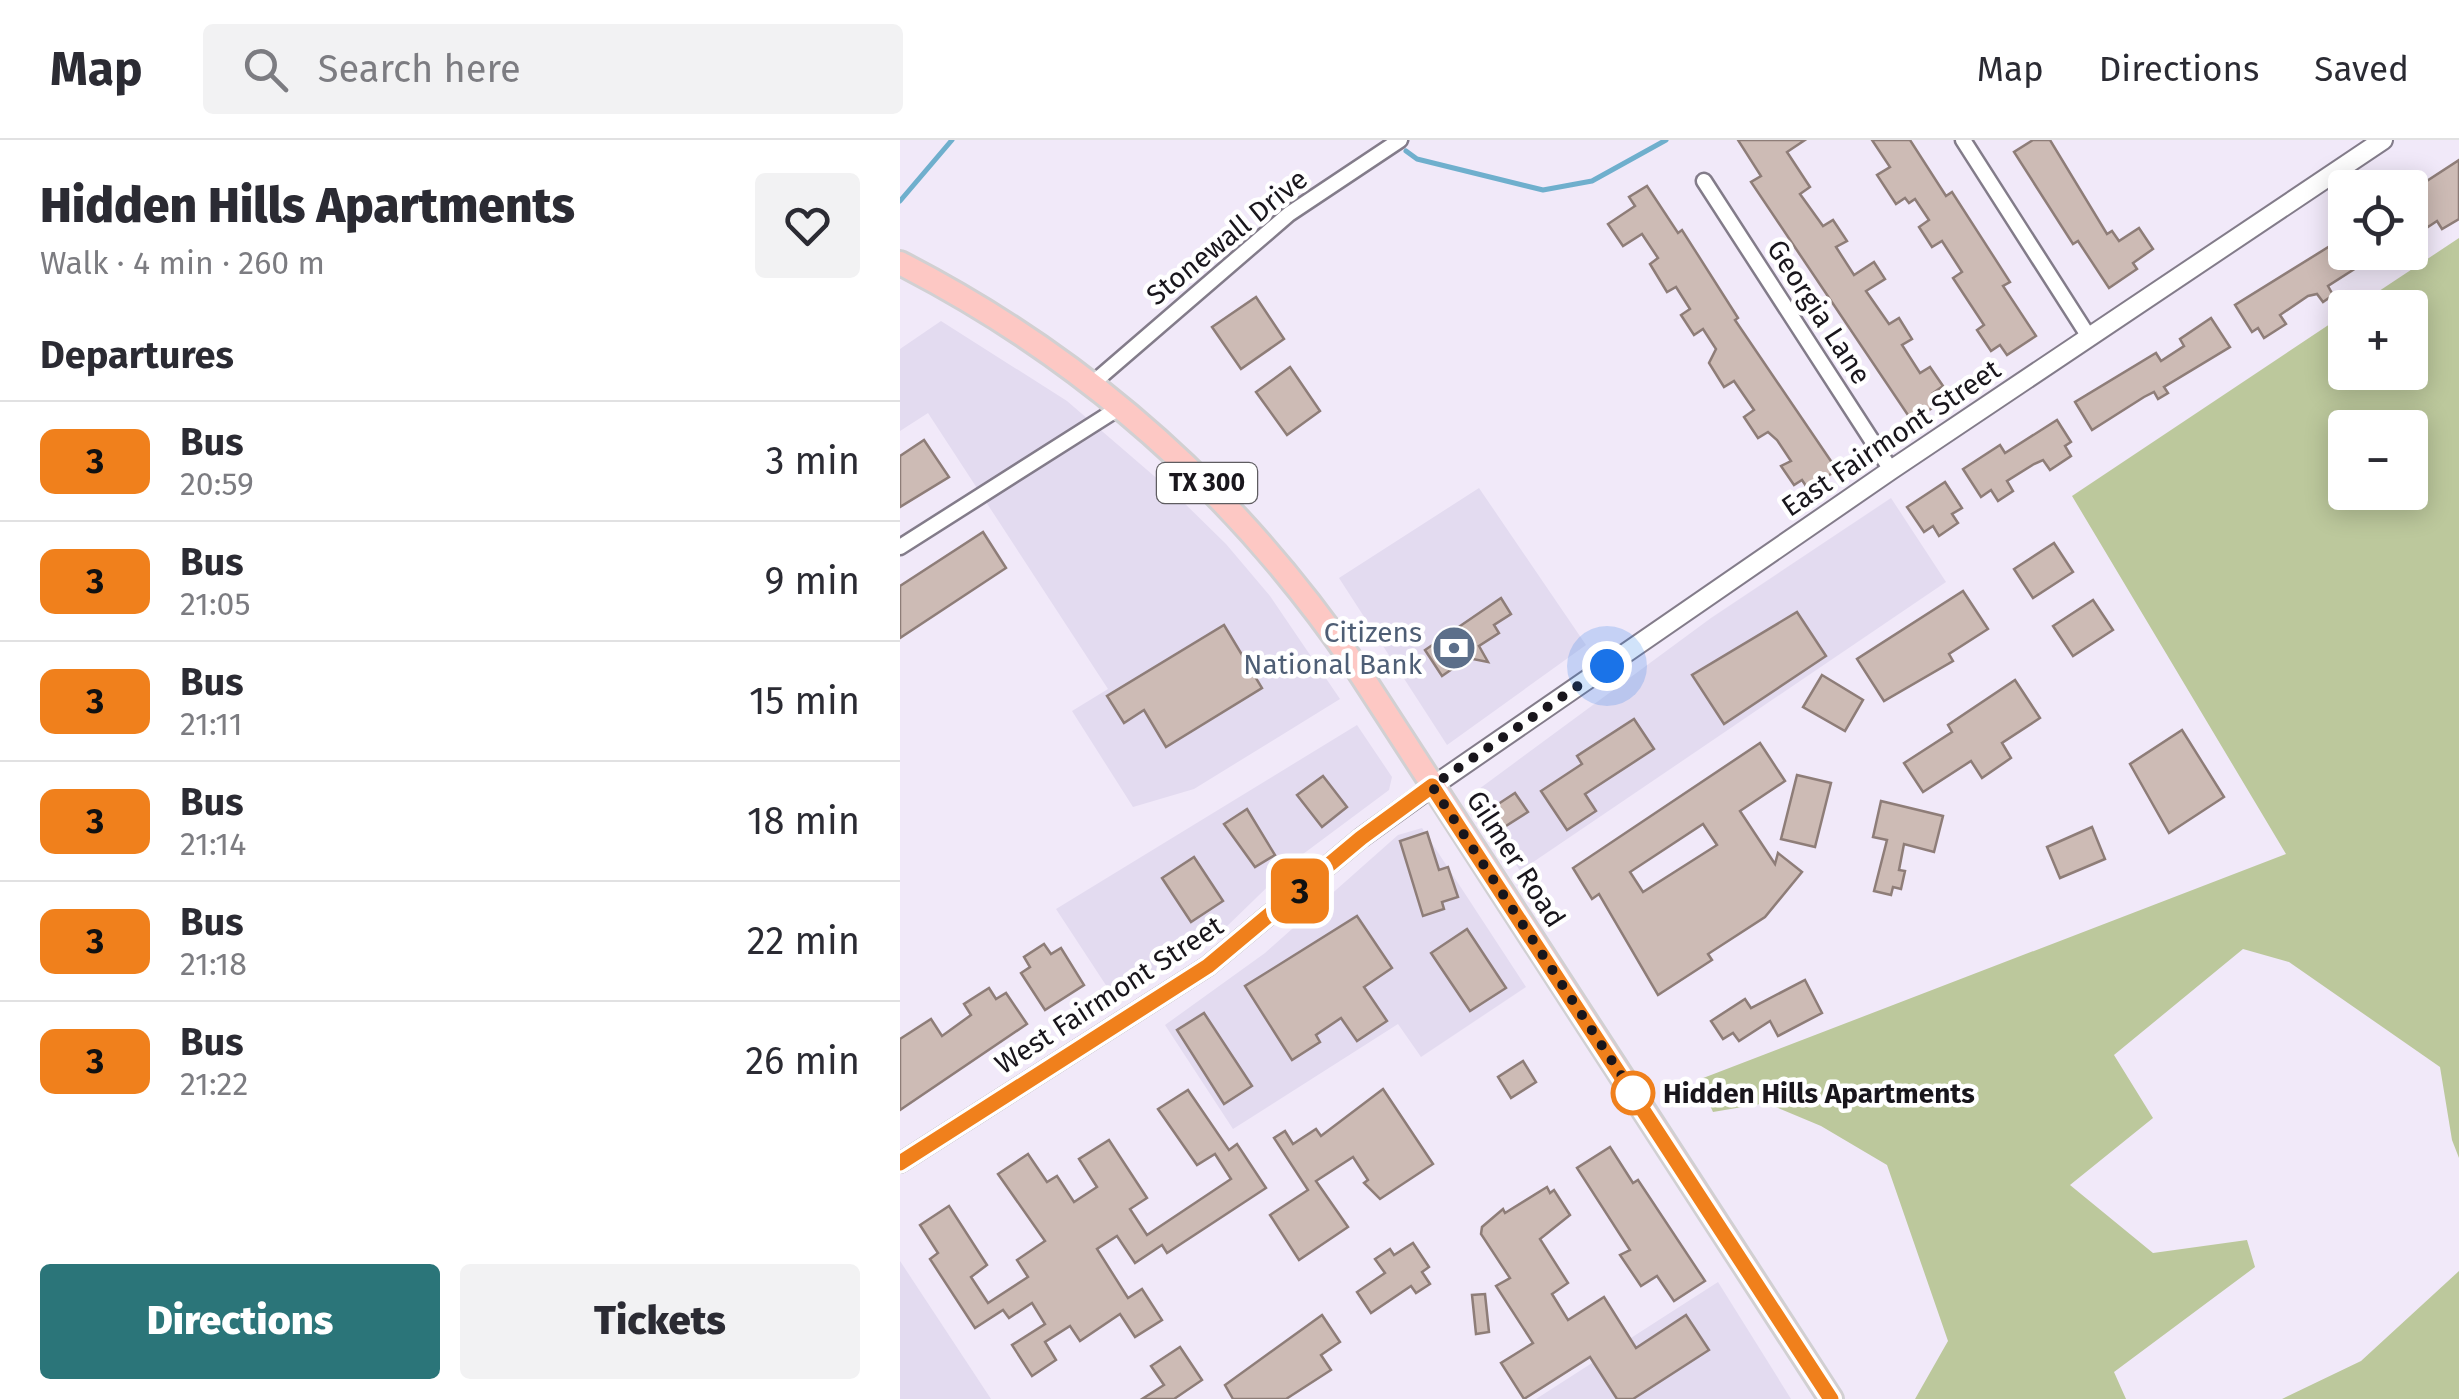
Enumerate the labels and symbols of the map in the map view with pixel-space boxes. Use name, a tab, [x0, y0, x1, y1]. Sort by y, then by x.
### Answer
street label: Stonewall Drive	[1140, 162, 1314, 312]
street label: Georgia Lane	[1760, 234, 1878, 390]
street label: East Fairmont Street	[1775, 352, 2007, 523]
road number: TX 300	[1157, 463, 1257, 503]
place label: Citizens National Bank	[1243, 616, 1423, 681]
bank icon: Citizens National Bank	[1431, 625, 1477, 671]
your location	[1582, 641, 1632, 691]
street label: Gilmer Road	[1460, 785, 1572, 933]
line badge: 3	[1268, 858, 1332, 924]
street label: West Fairmont Street	[989, 909, 1230, 1081]
marker: Hidden Hills Apartments	[1612, 1072, 1654, 1114]
place label: Hidden Hills Apartments	[1663, 1077, 1975, 1110]

